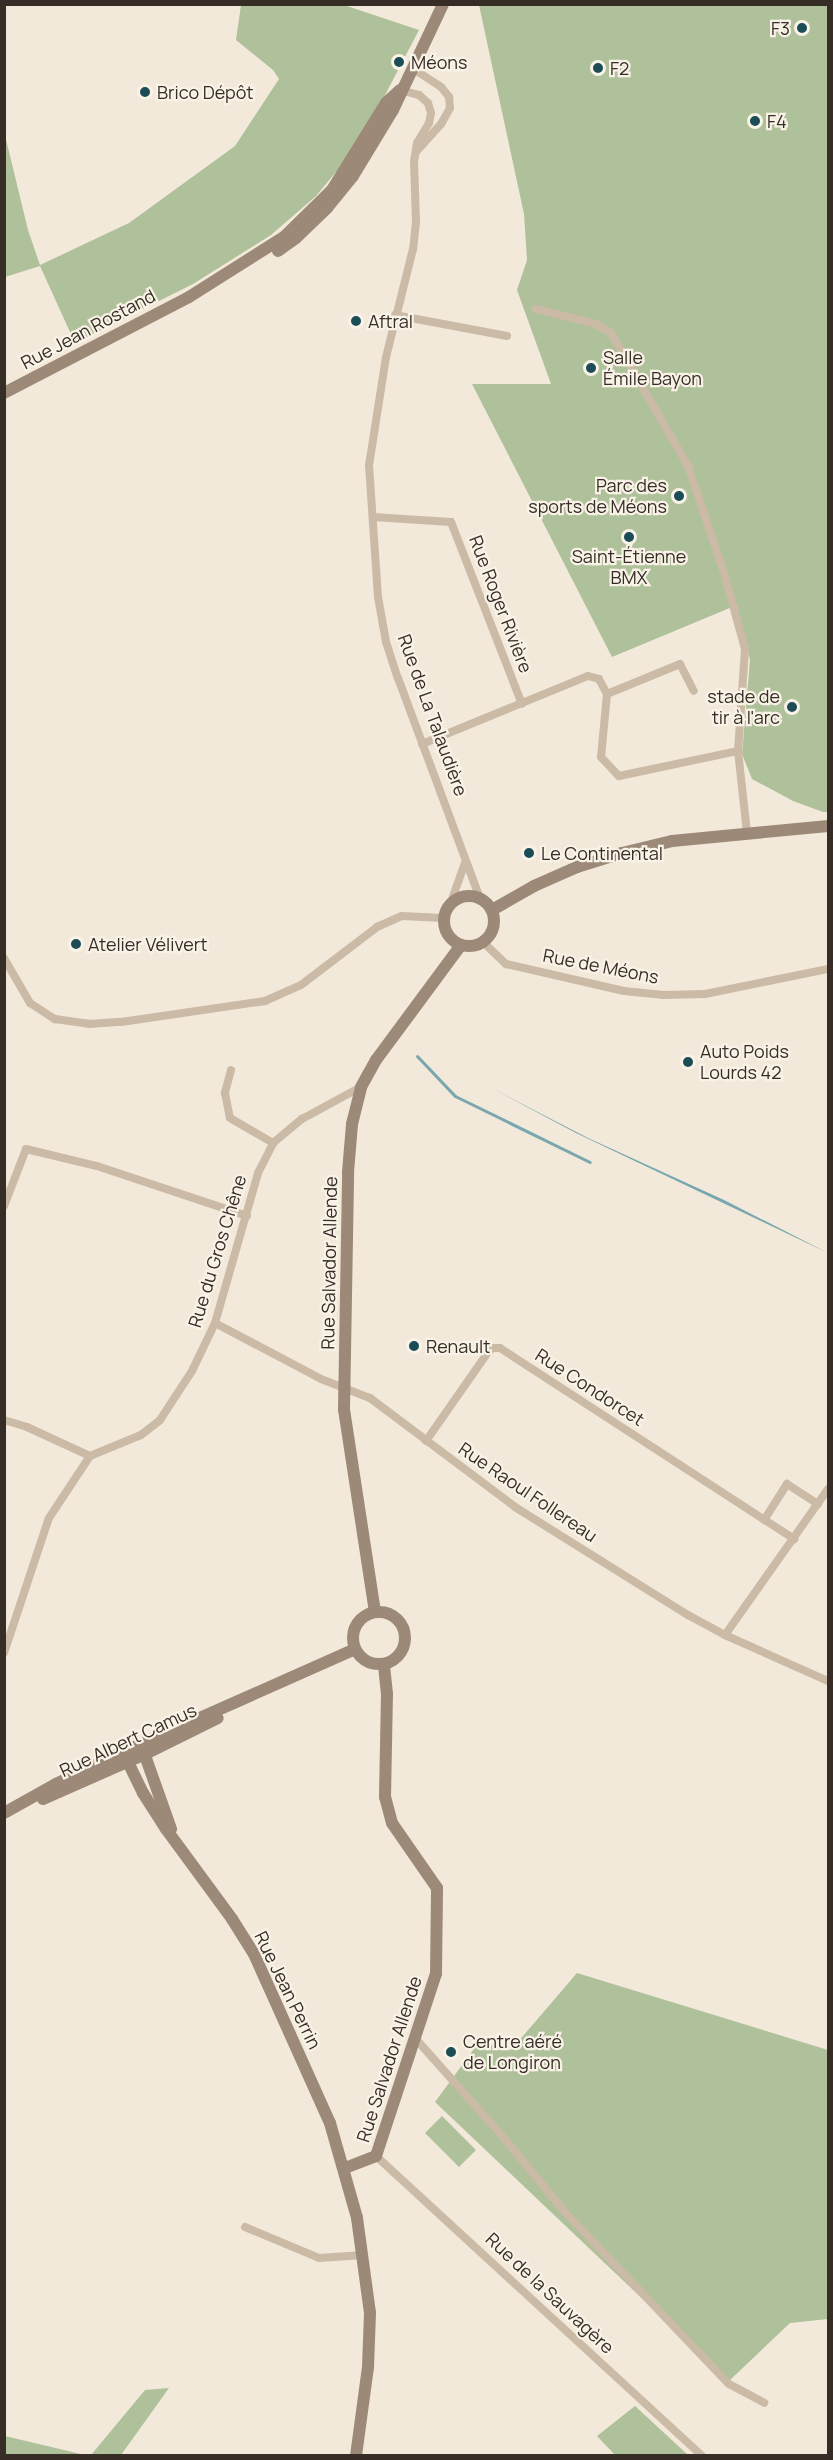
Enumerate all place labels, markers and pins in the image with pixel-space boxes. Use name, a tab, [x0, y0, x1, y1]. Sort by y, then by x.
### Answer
place label: F3	[771, 17, 790, 39]
marker: F3	[795, 21, 809, 35]
place label: Méons	[411, 51, 467, 73]
marker: Méons	[392, 55, 406, 69]
place label: F2	[610, 57, 629, 79]
marker: F2	[591, 61, 605, 75]
place label: Brico Dépôt	[157, 81, 254, 103]
marker: Brico Dépôt	[138, 85, 152, 99]
place label: F4	[767, 110, 786, 132]
marker: F4	[748, 114, 762, 128]
place label: Aftral	[368, 310, 413, 332]
marker: Aftral	[349, 314, 363, 328]
place label: Salle Émile Bayon	[603, 347, 702, 389]
marker: Salle Émile Bayon	[584, 361, 598, 375]
place label: Parc des sports de Méons	[528, 475, 667, 518]
marker: Parc des sports de Méons	[672, 489, 686, 503]
marker: Saint-Étienne BMX	[622, 530, 636, 544]
place label: Saint-Étienne BMX	[572, 546, 686, 588]
place label: stade de tir à l'arc	[707, 686, 780, 728]
marker: stade de tir à l'arc	[785, 700, 799, 714]
place label: Le Continental	[541, 842, 663, 864]
marker: Le Continental	[522, 846, 536, 860]
place label: Atelier Vélivert	[88, 933, 207, 955]
marker: Atelier Vélivert	[69, 937, 83, 951]
place label: Auto Poids Lourds 42	[700, 1041, 789, 1084]
marker: Auto Poids Lourds 42	[681, 1055, 695, 1069]
place label: Renault	[426, 1335, 490, 1357]
marker: Renault	[407, 1339, 421, 1353]
place label: Centre aéré de Longiron	[463, 2031, 562, 2074]
marker: Centre aéré de Longiron	[444, 2045, 458, 2059]

